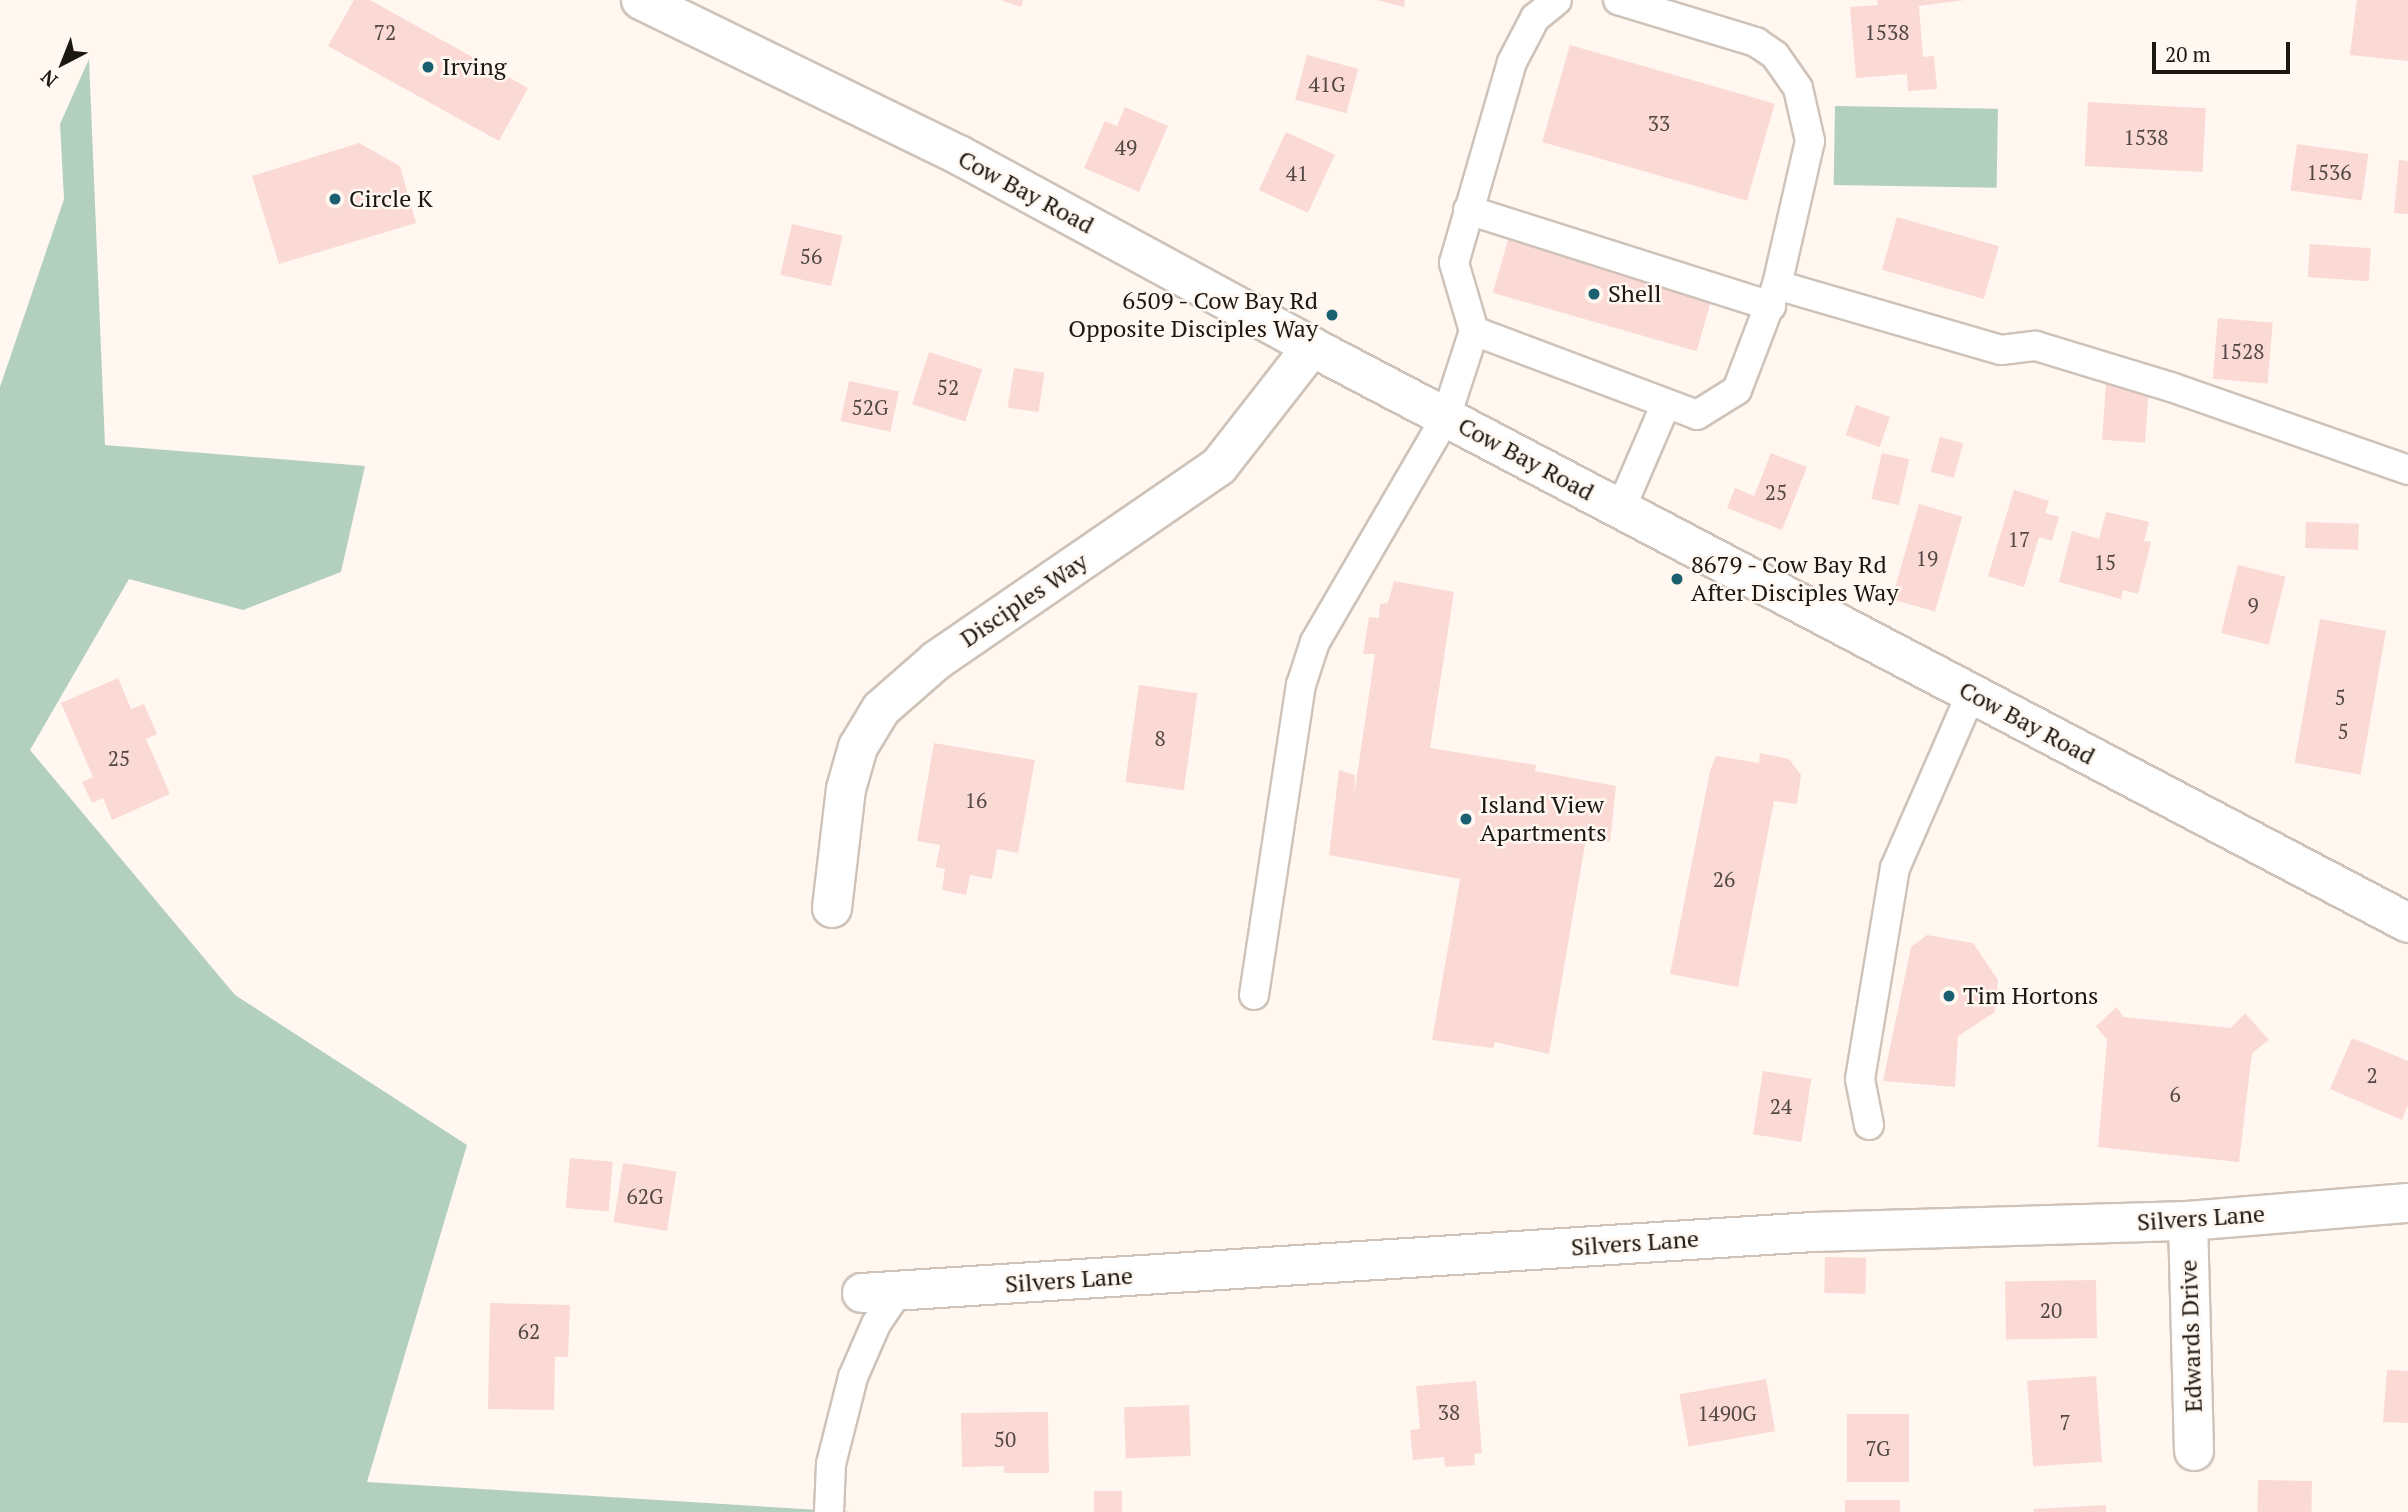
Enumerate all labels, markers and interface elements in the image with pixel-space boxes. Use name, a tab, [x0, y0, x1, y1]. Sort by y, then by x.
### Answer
house number: 72	[374, 19, 396, 45]
house number: 1538	[1865, 19, 1909, 45]
north arrow	[28, 28, 98, 98]
scale bar	[2156, 28, 2294, 72]
text: 20 m	[2165, 40, 2211, 68]
place label: Irving	[442, 53, 506, 81]
marker: Irving	[420, 59, 436, 75]
text: N	[35, 65, 62, 93]
house number: 41G	[1309, 71, 1345, 97]
house number: 33	[1648, 110, 1670, 136]
house number: 1538	[2124, 124, 2168, 150]
house number: 49	[1115, 134, 1137, 160]
street label: Cow Bay Road	[953, 144, 1099, 240]
house number: 1536	[2307, 159, 2351, 185]
house number: 41	[1286, 160, 1308, 186]
place label: Circle K	[349, 185, 433, 213]
marker: Circle K	[327, 191, 343, 207]
house number: 56	[800, 243, 822, 269]
place label: Shell	[1608, 280, 1661, 308]
marker: Shell	[1586, 286, 1602, 302]
place label: 6509 - Cow Bay Rd Opposite Disciples Way	[1068, 287, 1318, 343]
marker: 6509 - Cow Bay Rd Opposite Disciples Way	[1324, 307, 1340, 323]
house number: 1528	[2220, 338, 2264, 364]
house number: 52	[937, 374, 959, 400]
house number: 52G	[852, 394, 888, 420]
street label: Cow Bay Road	[1453, 411, 1599, 507]
house number: 25	[1765, 479, 1787, 505]
house number: 17	[2008, 526, 2030, 552]
house number: 19	[1916, 545, 1938, 571]
street label: Disciples Way	[955, 547, 1093, 653]
house number: 15	[2094, 549, 2116, 575]
place label: 8679 - Cow Bay Rd After Disciples Way	[1691, 551, 1899, 607]
marker: 8679 - Cow Bay Rd After Disciples Way	[1669, 571, 1685, 587]
house number: 9	[2247, 592, 2259, 618]
street label: Cow Bay Road	[1954, 675, 2100, 771]
house number: 5	[2334, 684, 2346, 710]
house number: 5	[2337, 718, 2349, 744]
house number: 8	[1154, 725, 1166, 751]
house number: 25	[108, 745, 130, 771]
house number: 16	[965, 787, 987, 813]
place label: Island View Apartments	[1480, 791, 1607, 847]
marker: Island View Apartments	[1458, 811, 1474, 827]
house number: 26	[1713, 866, 1735, 892]
place label: Tim Hortons	[1963, 982, 2098, 1010]
marker: Tim Hortons	[1941, 988, 1957, 1004]
house number: 2	[2366, 1062, 2378, 1088]
house number: 6	[2169, 1081, 2181, 1107]
house number: 24	[1770, 1093, 1792, 1119]
house number: 62G	[627, 1183, 663, 1209]
street label: Silvers Lane	[2136, 1199, 2266, 1237]
street label: Silvers Lane	[1570, 1224, 1700, 1262]
street label: Edwards Drive	[2174, 1259, 2208, 1413]
street label: Silvers Lane	[1004, 1261, 1134, 1299]
house number: 20	[2040, 1297, 2062, 1323]
house number: 62	[518, 1318, 540, 1344]
house number: 38	[1438, 1399, 1460, 1425]
house number: 1490G	[1697, 1400, 1757, 1426]
house number: 7	[2059, 1409, 2071, 1435]
house number: 50	[994, 1426, 1016, 1452]
house number: 7G	[1866, 1435, 1890, 1461]

